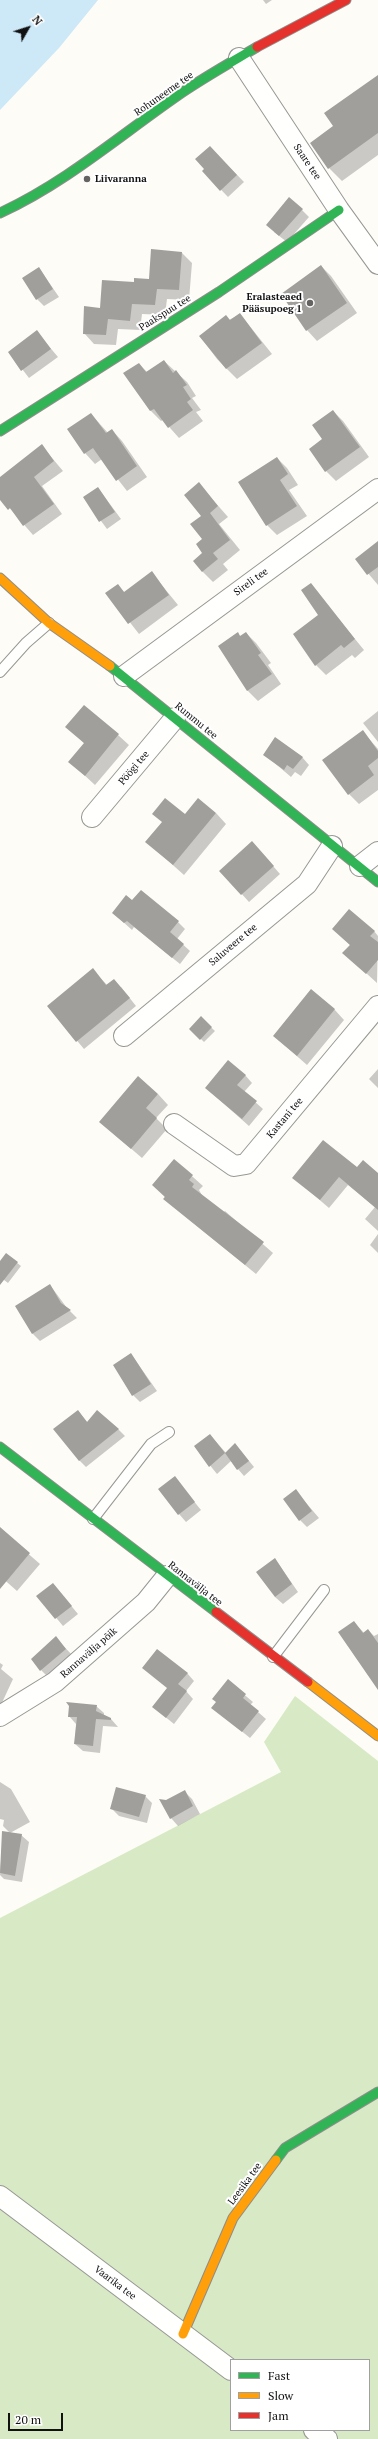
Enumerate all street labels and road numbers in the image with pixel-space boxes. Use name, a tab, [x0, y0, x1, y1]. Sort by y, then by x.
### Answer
street label: Rohuneeme tee	[132, 69, 196, 119]
street label: Saare tee	[291, 142, 323, 182]
street label: Paakspuu tee	[137, 292, 193, 334]
street label: Sireli tee	[232, 566, 270, 598]
street label: Rummu tee	[172, 700, 220, 742]
street label: Pöögi tee	[116, 748, 152, 788]
street label: Saluveere tee	[206, 921, 260, 969]
street label: Kastani tee	[264, 1095, 306, 1141]
street label: Rannavälja tee	[165, 1559, 225, 1609]
street label: Rannavälja põik	[58, 1625, 120, 1681]
street label: Leesika tee	[226, 2161, 264, 2207]
street label: Vaarika tee	[92, 2263, 138, 2303]

